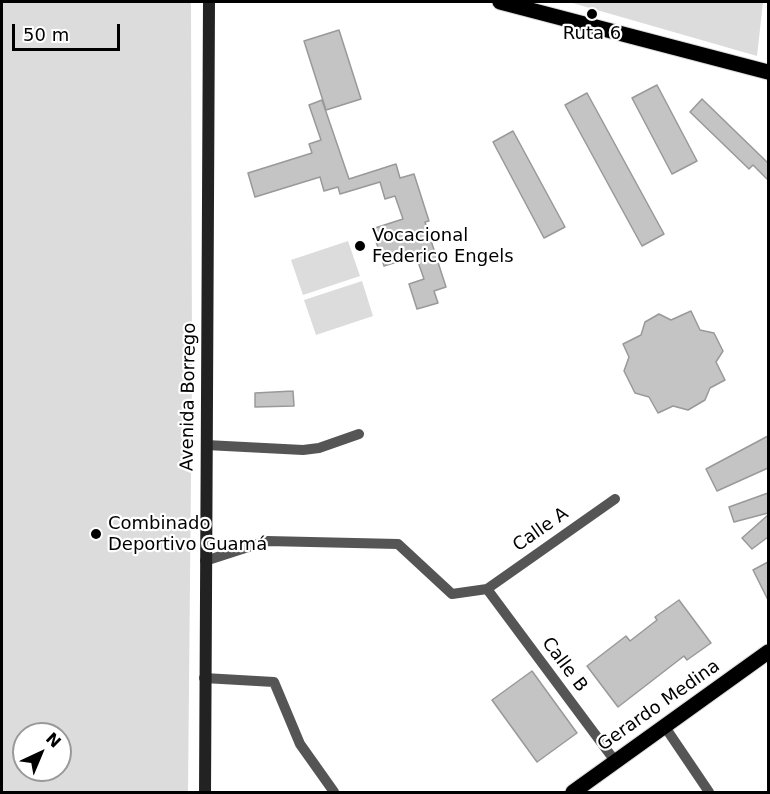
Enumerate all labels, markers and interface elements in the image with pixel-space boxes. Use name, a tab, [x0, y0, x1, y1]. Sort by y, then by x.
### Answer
marker: Ruta 6	[585, 7, 599, 21]
scale bar	[15, 12, 123, 50]
place label: Ruta 6	[563, 23, 621, 45]
text: 50 m	[23, 24, 69, 45]
place label: Vocacional Federico Engels	[372, 225, 514, 268]
marker: Vocacional Federico Engels	[353, 239, 367, 253]
street label: Avenida Borrego	[177, 323, 201, 471]
street label: Calle A	[509, 503, 573, 557]
place label: Combinado Deportivo Guamá	[108, 513, 267, 556]
marker: Combinado Deportivo Guamá	[89, 527, 103, 541]
street label: Calle B	[536, 633, 592, 697]
street label: Gerardo Medina	[594, 656, 724, 756]
north arrow	[12, 722, 72, 782]
text: N	[42, 729, 65, 752]

